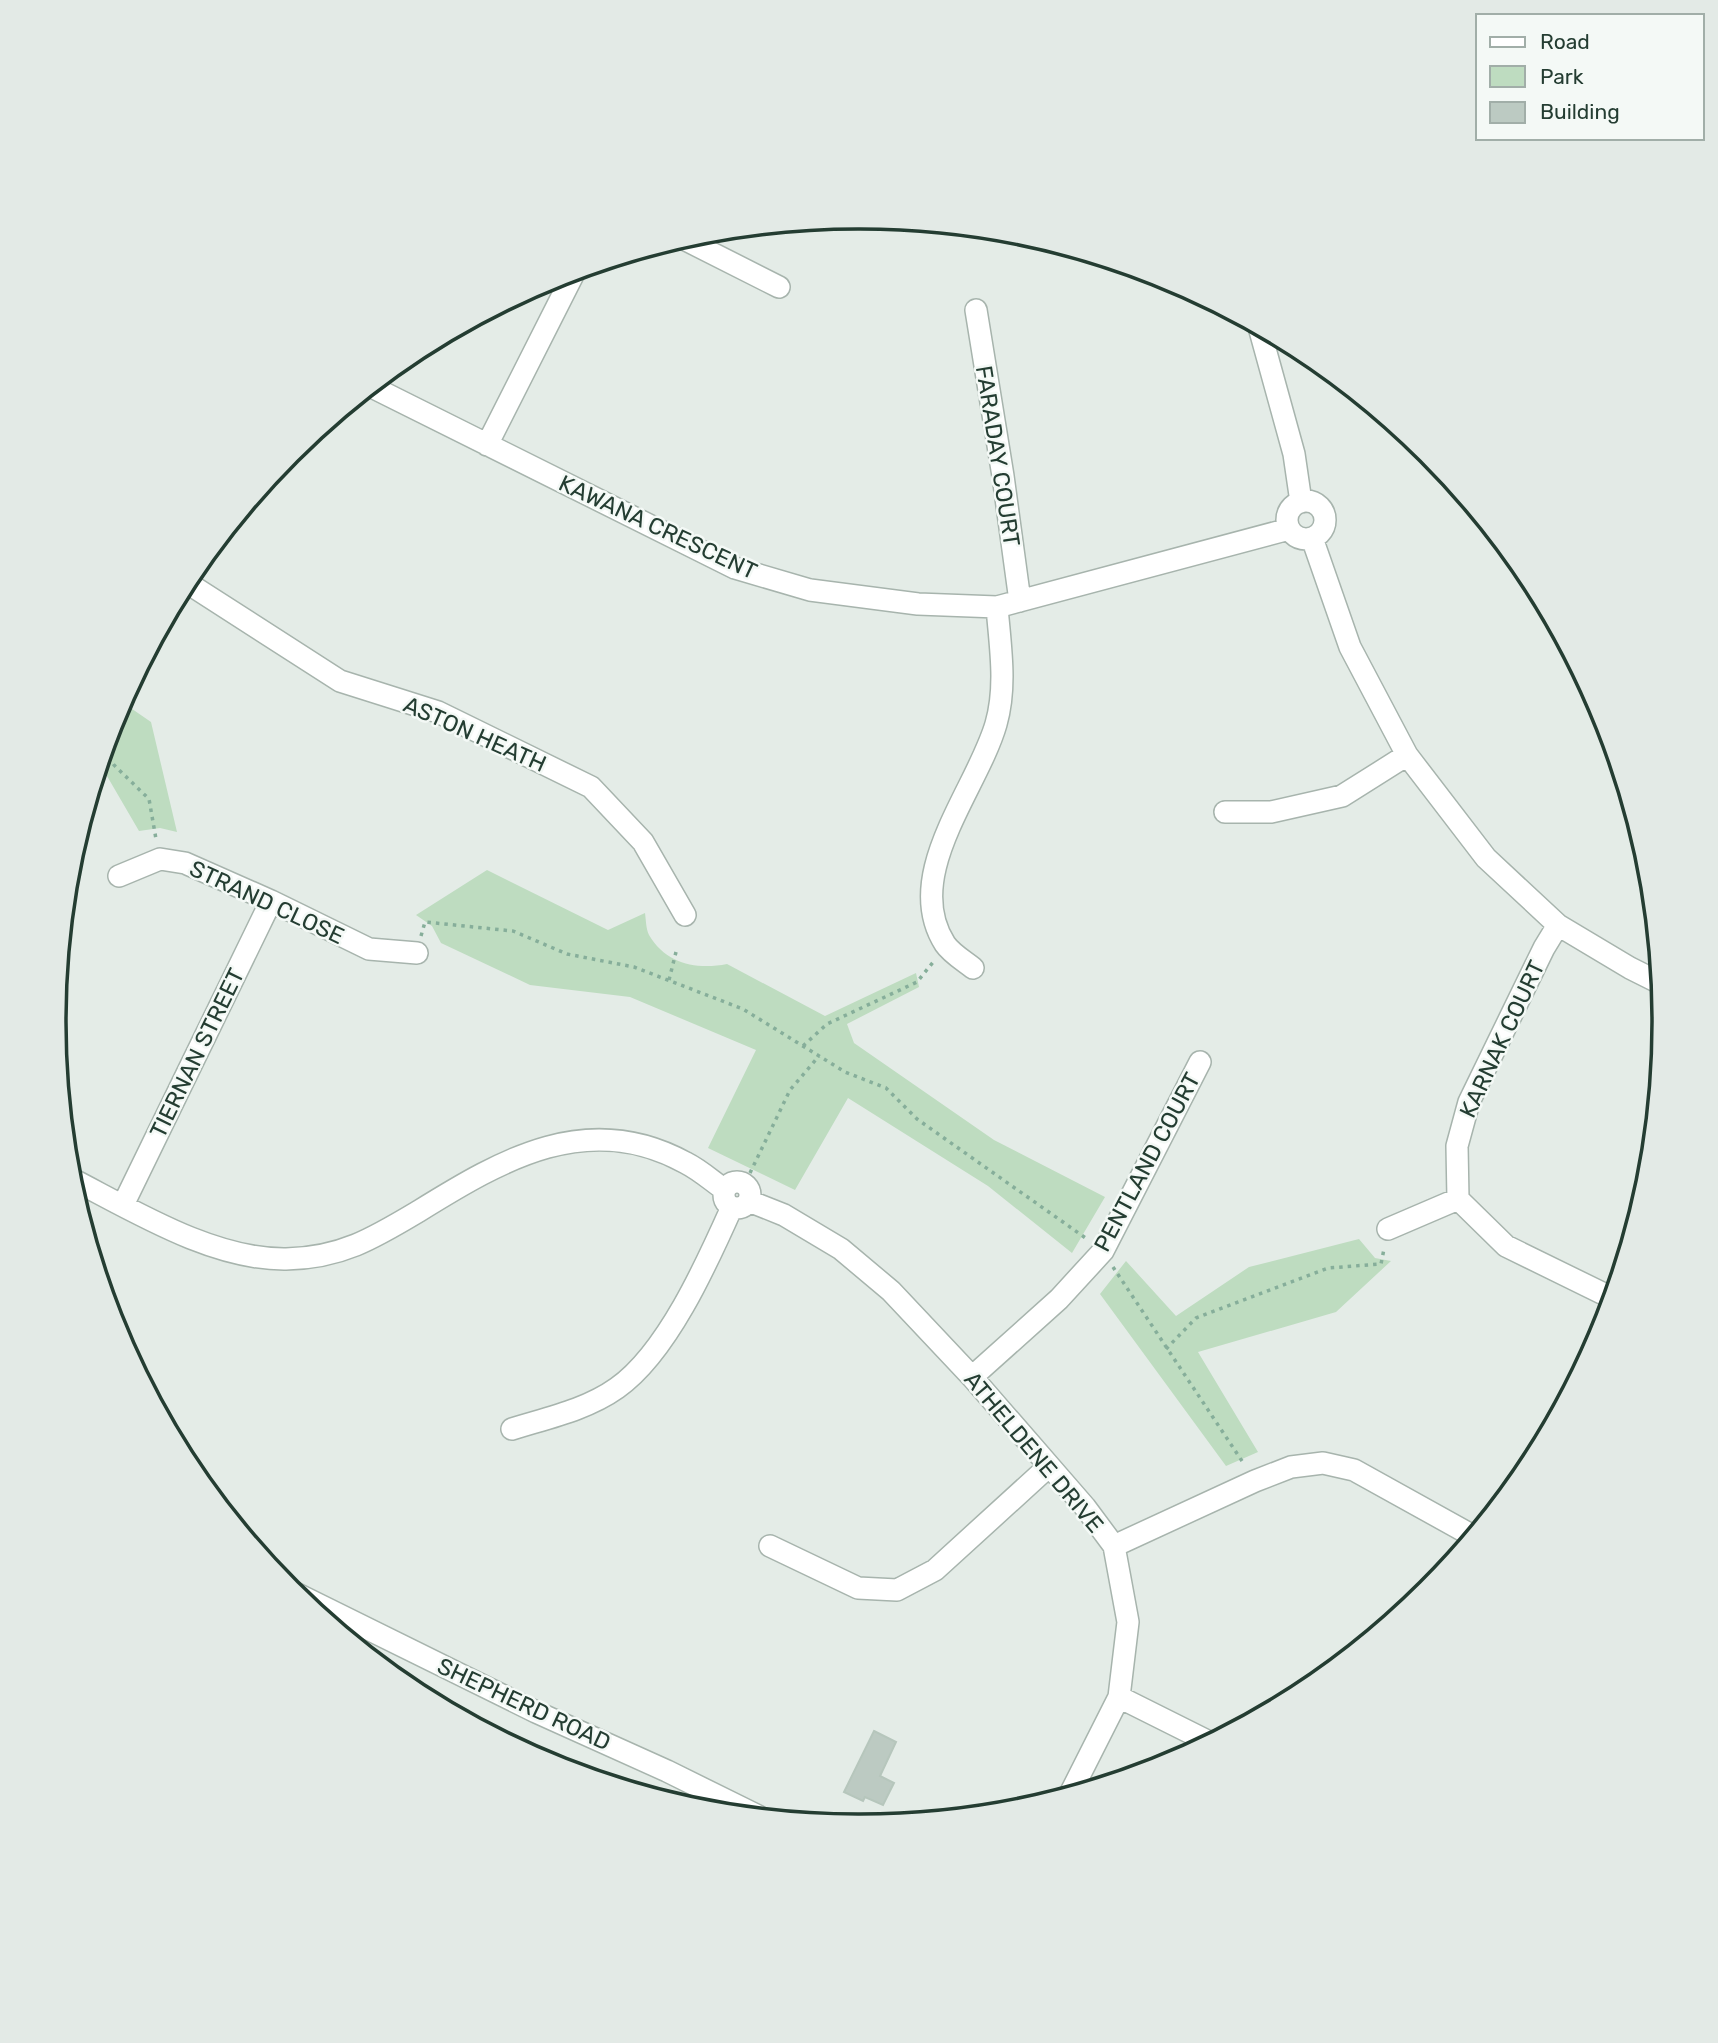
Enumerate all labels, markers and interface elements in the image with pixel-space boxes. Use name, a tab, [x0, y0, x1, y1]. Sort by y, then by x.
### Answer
legend	[1476, 14, 1704, 140]
text: Road	[1540, 29, 1590, 54]
text: Park	[1540, 64, 1584, 89]
text: Building	[1540, 99, 1620, 124]
street label: FARADAY COURT	[970, 364, 1026, 548]
street label: KAWANA CRESCENT	[554, 469, 762, 585]
street label: ASTON HEATH	[399, 690, 551, 778]
street label: STRAND CLOSE	[185, 854, 349, 950]
street label: KARNAK COURT	[1453, 956, 1551, 1122]
street label: TIERNAN STREET	[144, 964, 250, 1142]
street label: PENTLAND COURT	[1088, 1068, 1206, 1256]
street label: ATHELDENE DRIVE	[958, 1366, 1110, 1538]
street label: SHEPHERD ROAD	[433, 1652, 615, 1756]

